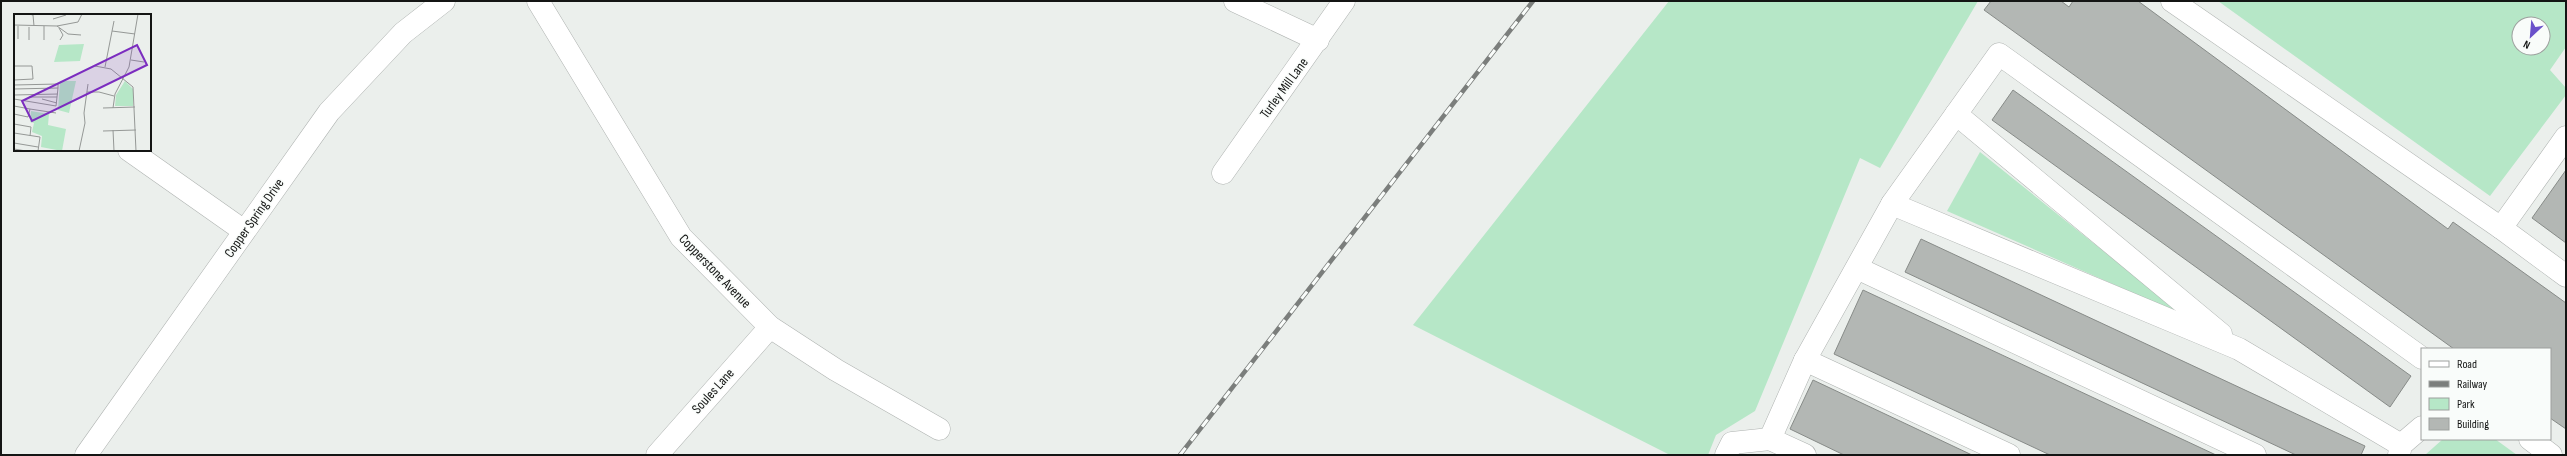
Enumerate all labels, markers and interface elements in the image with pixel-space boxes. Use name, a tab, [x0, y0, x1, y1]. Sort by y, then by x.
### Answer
inset map	[14, 14, 151, 151]
north arrow	[2511, 16, 2551, 56]
text: N	[2521, 37, 2532, 52]
street label: Turley Mill Lane	[1256, 54, 1312, 122]
street label: Copper Spring Drive	[220, 175, 288, 261]
street label: Copperstone Avenue	[675, 230, 755, 312]
legend	[2421, 348, 2551, 440]
text: Road	[2457, 357, 2477, 372]
street label: Soules Lane	[688, 365, 738, 417]
text: Railway	[2457, 377, 2488, 392]
text: Park	[2457, 397, 2475, 412]
text: Building	[2457, 417, 2489, 432]

